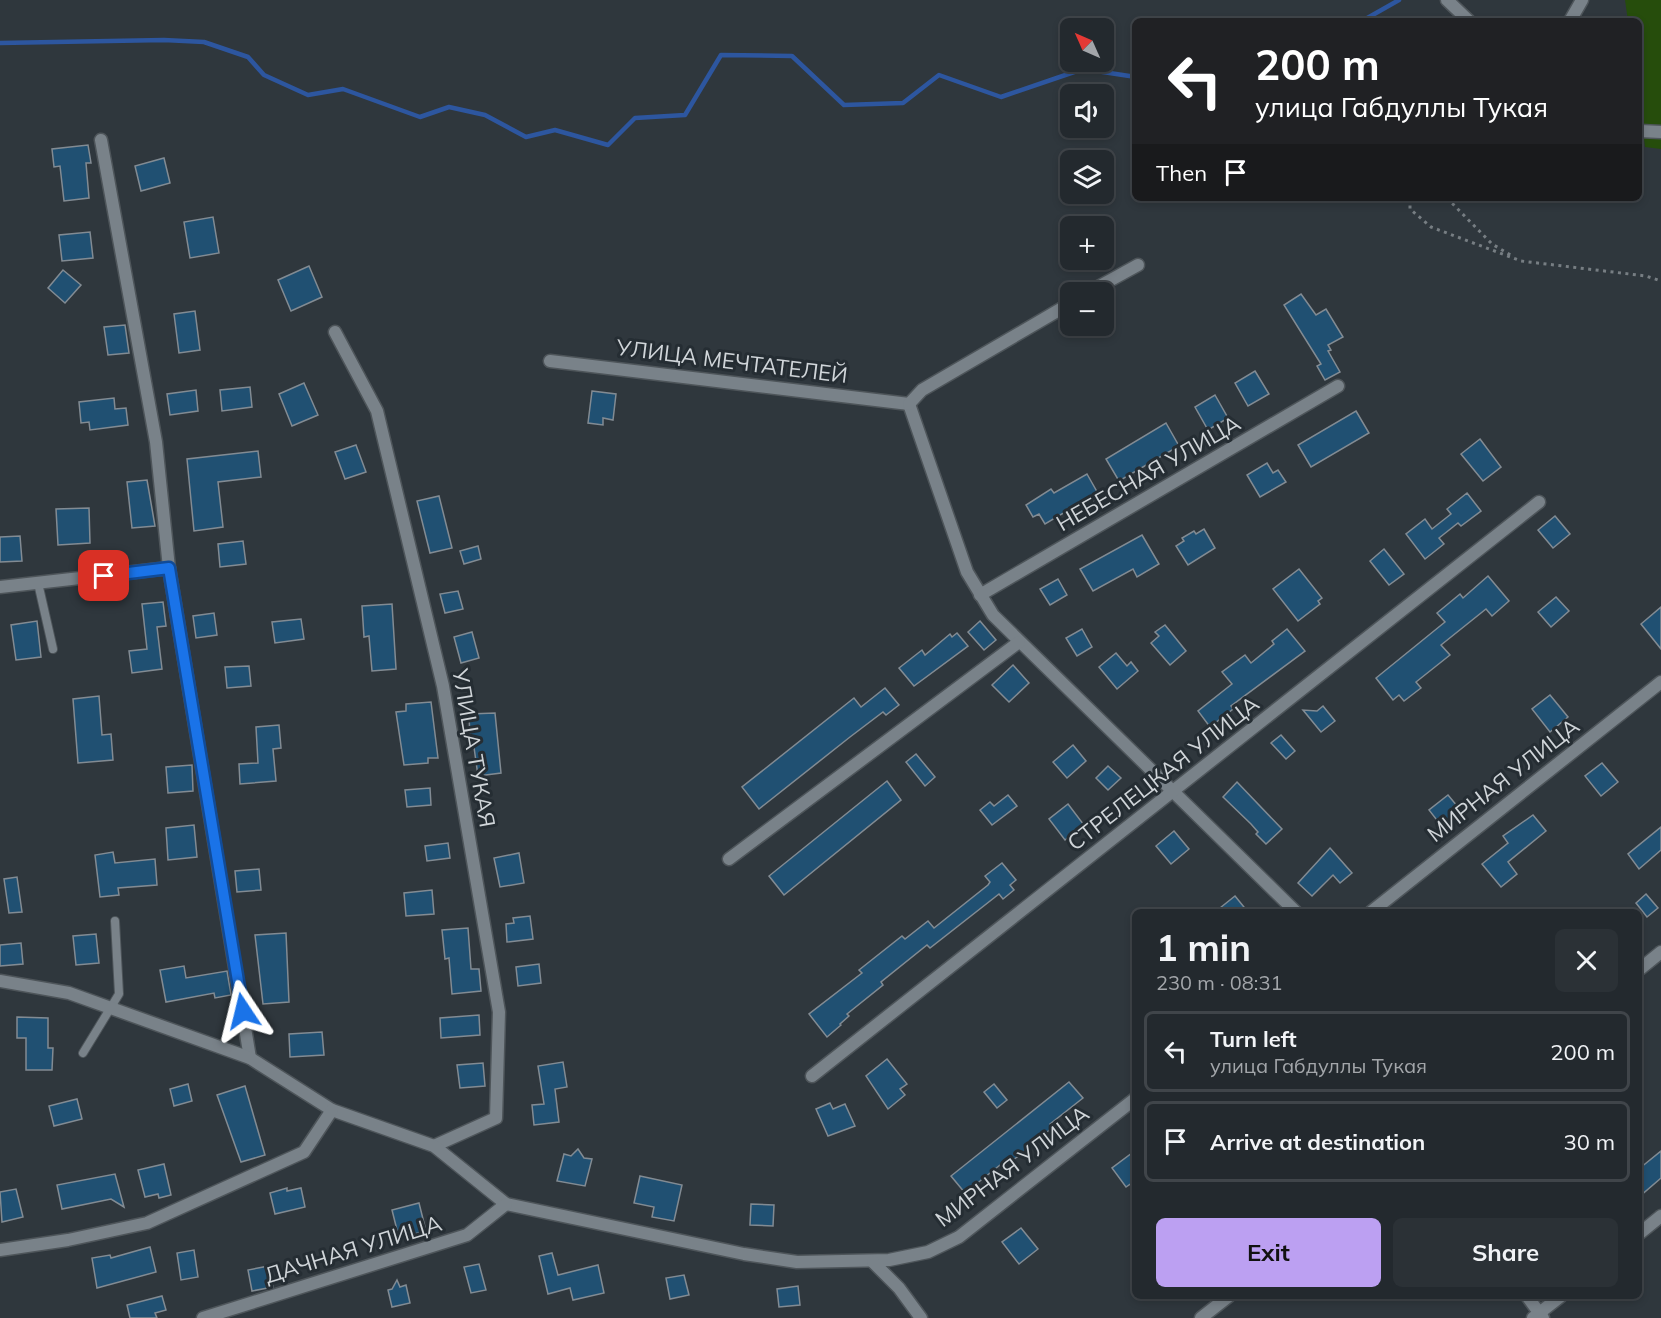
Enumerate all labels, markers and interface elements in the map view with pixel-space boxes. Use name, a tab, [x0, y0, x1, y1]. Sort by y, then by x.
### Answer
north arrow	[1060, 18, 1114, 72]
map controls	[1060, 18, 1114, 336]
text: 200 m	[1255, 38, 1380, 91]
icon: left	[1156, 42, 1234, 120]
button: sound	[1060, 84, 1114, 138]
text: улица Габдуллы Тукая	[1255, 90, 1548, 124]
button: layers	[1060, 150, 1114, 204]
icon: arrive	[1219, 156, 1252, 189]
text: Then	[1156, 159, 1207, 187]
button: +	[1060, 216, 1114, 270]
button: −	[1060, 282, 1114, 336]
street label: УЛИЦА МЕЧТАТЕЛЕЙ	[614, 333, 849, 389]
street label: НЕБЕСНАЯ УЛИЦА	[1051, 409, 1245, 537]
pin	[78, 550, 129, 601]
icon: arrive	[87, 559, 120, 592]
street label: УЛИЦА ТУКАЯ	[446, 665, 502, 830]
street label: СТРЕЛЕЦКАЯ УЛИЦА	[1062, 689, 1264, 857]
street label: МИРНАЯ УЛИЦА	[1421, 712, 1585, 848]
text: 1 min	[1156, 925, 1251, 970]
button: close	[1555, 929, 1618, 992]
text: 230 m · 08:31	[1156, 970, 1282, 995]
position arrow	[211, 979, 275, 1043]
text: Turn left	[1210, 1025, 1297, 1053]
icon: left	[1159, 1035, 1192, 1068]
text: 200 m	[1550, 1038, 1615, 1066]
text: улица Габдуллы Тукая	[1210, 1053, 1427, 1078]
street label: МИРНАЯ УЛИЦА	[930, 1099, 1094, 1233]
icon: arrive	[1159, 1125, 1192, 1158]
text: Arrive at destination	[1210, 1128, 1425, 1156]
text: 30 m	[1564, 1128, 1615, 1156]
street label: ДАЧНАЯ УЛИЦА	[261, 1209, 445, 1289]
button: Exit	[1156, 1218, 1381, 1287]
button: Share	[1393, 1218, 1618, 1287]

